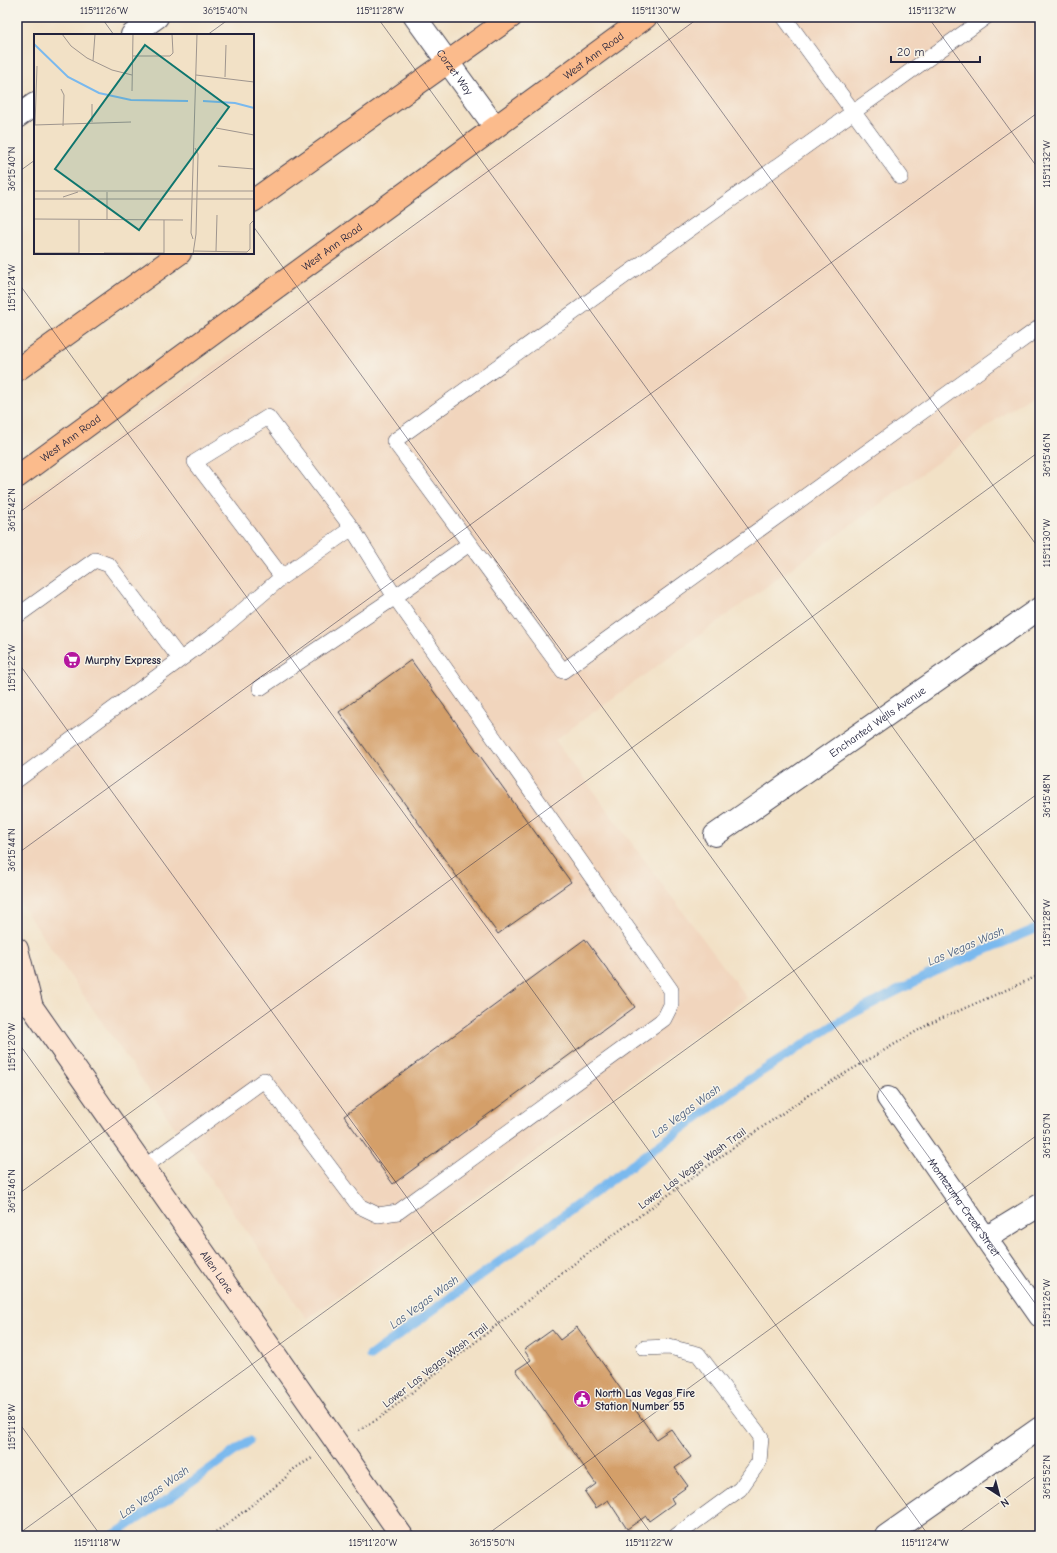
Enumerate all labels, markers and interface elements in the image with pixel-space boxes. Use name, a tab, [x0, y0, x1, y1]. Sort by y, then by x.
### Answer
text: 115°11'26"W	[80, 5, 128, 17]
text: 36°15'40"N	[203, 5, 247, 17]
text: 115°11'28"W	[356, 5, 404, 17]
text: 115°11'30"W	[632, 5, 680, 17]
text: 115°11'32"W	[908, 5, 956, 17]
street label: West Ann Road	[561, 29, 627, 82]
inset map	[34, 34, 254, 254]
scale bar	[891, 38, 980, 64]
text: 20 m	[897, 45, 925, 59]
street label: Corzet Way	[434, 47, 476, 98]
text: 115°11'32"W	[1041, 140, 1053, 188]
text: 36°15'40"N	[6, 147, 18, 191]
street label: West Ann Road	[299, 221, 365, 274]
text: 115°11'24"W	[6, 264, 18, 312]
street label: West Ann Road	[38, 412, 104, 465]
text: 36°15'46"N	[1041, 433, 1053, 477]
text: 36°15'42"N	[6, 488, 18, 532]
text: 115°11'30"W	[1041, 519, 1053, 567]
text: 115°11'22"W	[6, 644, 18, 692]
supermarket icon: Murphy Express	[62, 650, 82, 670]
place label: Murphy Express	[85, 654, 161, 667]
street label: Enchanted Wells Avenue	[827, 684, 929, 760]
text: 36°15'48"N	[1041, 774, 1053, 818]
text: 36°15'44"N	[6, 828, 18, 872]
text: 115°11'28"W	[1041, 899, 1053, 947]
water label: Las Vegas Wash	[926, 924, 1006, 968]
text: 115°11'20"W	[6, 1022, 18, 1071]
water label: Las Vegas Wash	[649, 1081, 723, 1141]
text: 36°15'50"N	[1041, 1113, 1053, 1159]
street label: Lower Las Vegas Wash Trail	[636, 1125, 749, 1212]
street label: Montezuma Creek Street	[925, 1156, 1003, 1260]
text: 36°15'46"N	[6, 1169, 18, 1213]
street label: Allen Lane	[197, 1248, 236, 1296]
water label: Las Vegas Wash	[387, 1272, 461, 1332]
text: 115°11'26"W	[1041, 1279, 1053, 1327]
street label: Lower Las Vegas Wash Trail	[380, 1320, 490, 1410]
place label: North Las Vegas Fire Station Number 55	[595, 1387, 695, 1413]
public building icon: North Las Vegas Fire Station Number 55	[572, 1389, 592, 1409]
text: 115°11'18"W	[6, 1404, 18, 1450]
text: 36°15'52"N	[1041, 1455, 1053, 1499]
water label: Las Vegas Wash	[116, 1463, 192, 1521]
north arrow	[979, 1475, 1019, 1515]
text: N	[998, 1495, 1011, 1510]
text: 115°11'18"W	[74, 1537, 120, 1549]
text: 115°11'20"W	[349, 1537, 398, 1549]
text: 36°15'50"N	[469, 1537, 515, 1549]
text: 115°11'22"W	[625, 1537, 673, 1549]
text: 115°11'24"W	[901, 1537, 949, 1549]

